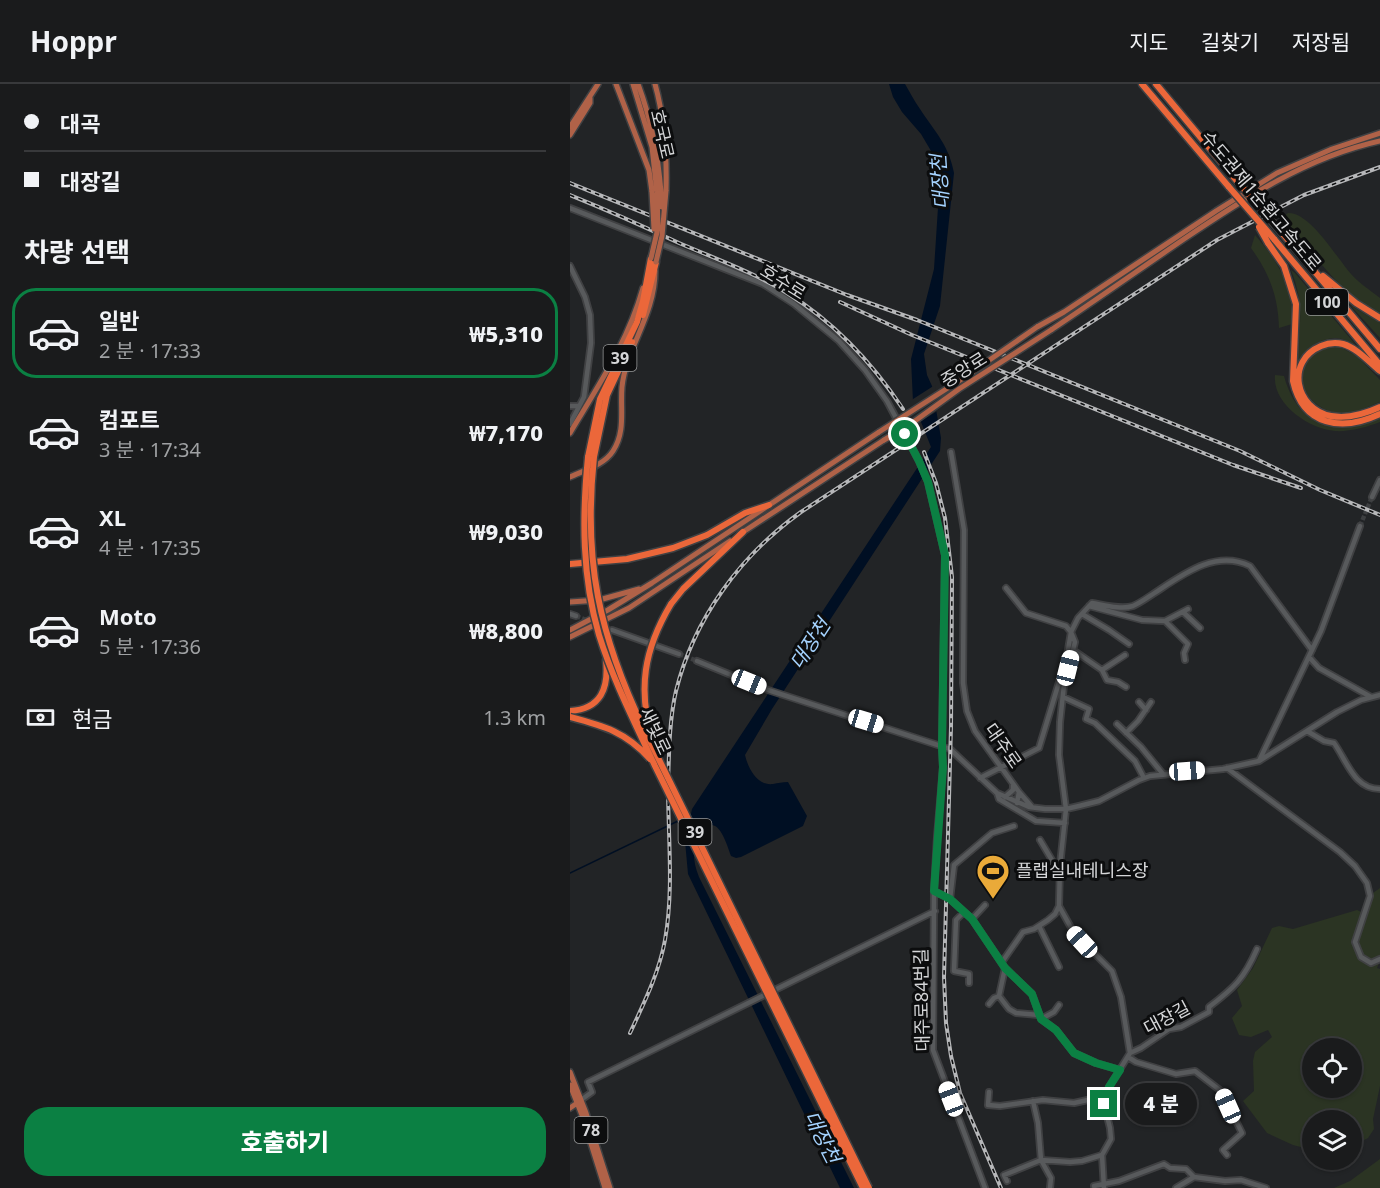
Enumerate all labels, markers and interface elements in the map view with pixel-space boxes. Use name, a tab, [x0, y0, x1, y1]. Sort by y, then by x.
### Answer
text: Hoppr	[30, 22, 117, 60]
text: 지도	[1129, 28, 1168, 56]
text: 길찾기	[1201, 28, 1259, 56]
text: 저장됨	[1292, 28, 1350, 56]
street label: 호국로	[646, 107, 680, 161]
text: 대곡	[60, 108, 100, 138]
street label: 수도권제1순환고속도로	[1196, 125, 1327, 275]
water label: 대장천	[924, 151, 955, 211]
text: 대장길	[60, 166, 121, 196]
text: 차량 선택	[24, 233, 130, 270]
street label: 호수로	[756, 258, 811, 304]
road number: 100	[1306, 289, 1348, 315]
text: 일반	[99, 305, 139, 335]
icon: car	[27, 306, 81, 360]
text: ₩5,310	[469, 318, 543, 348]
text: 2 분 · 17:33	[99, 337, 201, 364]
road number: 39	[604, 345, 636, 371]
street label: 중앙로	[936, 346, 991, 392]
text: 컴포트	[99, 404, 160, 434]
icon: car	[27, 405, 81, 459]
text: ₩7,170	[469, 417, 543, 447]
route start	[891, 420, 918, 447]
text: 3 분 · 17:34	[99, 436, 201, 463]
text: XL	[99, 502, 126, 532]
icon: car	[27, 504, 81, 558]
text: ₩9,030	[469, 516, 543, 546]
text: 4 분 · 17:35	[99, 534, 201, 561]
text: Moto	[99, 601, 157, 631]
icon: car	[27, 603, 81, 657]
water label: 대장천	[783, 611, 837, 674]
text: ₩8,800	[469, 615, 543, 645]
text: 5 분 · 17:36	[99, 633, 201, 660]
car	[1055, 648, 1081, 688]
car	[729, 667, 769, 697]
icon: cash	[24, 701, 57, 734]
text: 현금	[72, 703, 112, 733]
street label: 새빛로	[635, 703, 677, 758]
text: 1.3 km	[483, 704, 546, 731]
car	[846, 707, 886, 735]
street label: 대주로	[980, 718, 1028, 773]
car	[1168, 761, 1206, 781]
road number: 39	[678, 819, 712, 845]
sports icon: 플랩실내테니스장	[975, 853, 1011, 900]
place label: 플랩실내테니스장	[1016, 858, 1148, 882]
car	[1063, 923, 1101, 961]
street label: 대주로84번길	[908, 948, 934, 1052]
street label: 대장길	[1139, 995, 1194, 1039]
map controls	[1302, 1038, 1362, 1170]
button: locate	[1302, 1038, 1362, 1098]
car	[936, 1079, 966, 1119]
callout: 4 분	[1125, 1083, 1197, 1125]
car	[1212, 1086, 1244, 1126]
route end	[1090, 1090, 1117, 1117]
text: 4 분	[1143, 1090, 1179, 1117]
water label: 대장천	[798, 1106, 848, 1170]
button: 호출하기	[24, 1107, 546, 1176]
button: layers	[1302, 1110, 1362, 1170]
road number: 78	[574, 1117, 608, 1143]

